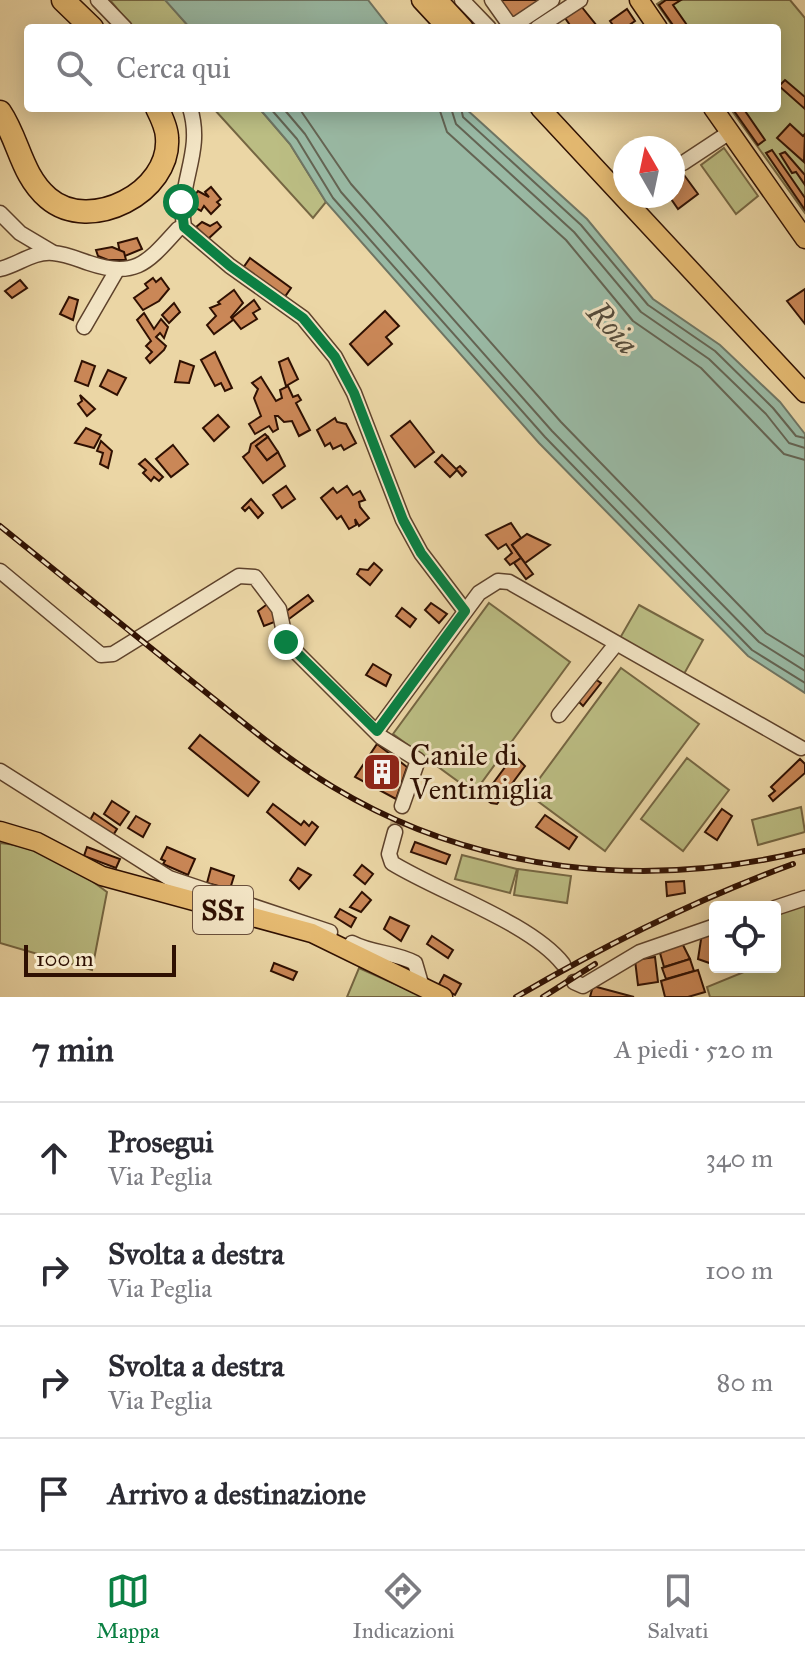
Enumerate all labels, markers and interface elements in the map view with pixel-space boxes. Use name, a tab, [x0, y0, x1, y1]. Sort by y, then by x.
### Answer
search box	[24, 24, 781, 112]
icon: search	[52, 46, 96, 90]
text: Cerca qui	[116, 50, 230, 86]
north arrow	[613, 136, 685, 208]
route start	[163, 184, 199, 220]
water label: Roia	[578, 293, 647, 363]
route end	[268, 624, 304, 660]
place label: Canile di Ventimiglia	[409, 737, 553, 807]
building icon: Canile di Ventimiglia	[361, 751, 403, 793]
road number: SS1	[193, 886, 253, 934]
map controls	[709, 901, 781, 973]
button: locate	[709, 901, 781, 973]
scale bar	[24, 941, 176, 977]
text: 100 m	[36, 945, 93, 972]
text: 7 min	[32, 1029, 114, 1070]
text: A piedi · 520 m	[614, 1033, 773, 1065]
text: Prosegui	[108, 1124, 213, 1160]
icon: ahead	[32, 1136, 76, 1180]
text: 340 m	[706, 1142, 773, 1174]
text: Via Peglia	[108, 1160, 212, 1192]
text: Svolta a destra	[108, 1236, 284, 1272]
icon: right	[32, 1248, 76, 1292]
text: 100 m	[705, 1254, 773, 1286]
text: Via Peglia	[108, 1272, 212, 1304]
text: Svolta a destra	[108, 1348, 284, 1384]
icon: right	[32, 1360, 76, 1404]
text: 80 m	[717, 1366, 773, 1398]
text: Via Peglia	[108, 1384, 212, 1416]
icon: arrive	[32, 1472, 76, 1516]
text: Arrivo a destinazione	[108, 1476, 366, 1512]
tab: Mappa	[96, 1569, 160, 1644]
tab: Indicazioni	[352, 1569, 455, 1644]
tab: Salvati	[647, 1569, 709, 1644]

